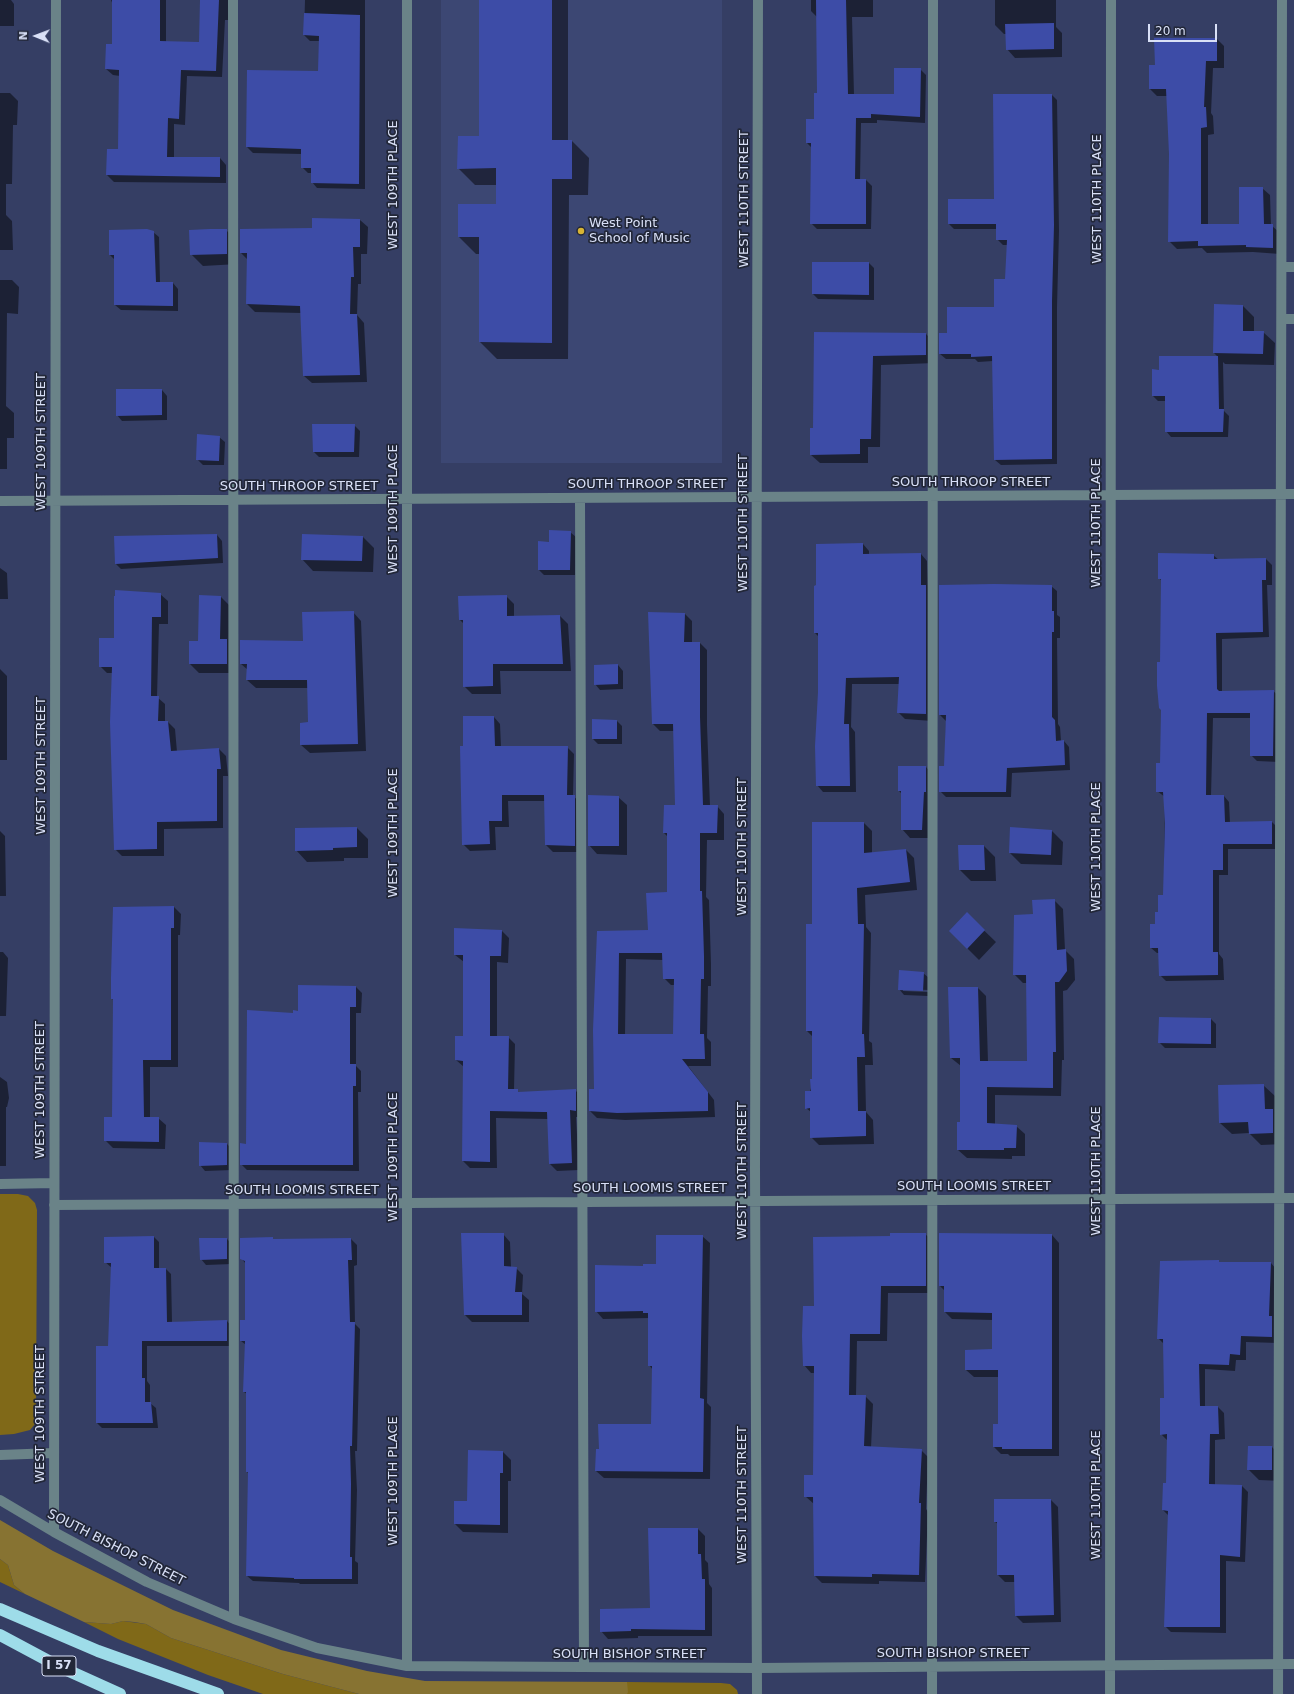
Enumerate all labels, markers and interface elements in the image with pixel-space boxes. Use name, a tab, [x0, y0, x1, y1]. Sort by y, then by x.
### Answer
north arrow	[16, 16, 56, 56]
scale bar	[1150, 16, 1219, 42]
text: 20 m	[1155, 24, 1186, 38]
text: N	[17, 31, 30, 41]
street label: WEST 109TH PLACE	[386, 120, 402, 250]
street label: WEST 110TH STREET	[737, 130, 753, 268]
street label: WEST 110TH PLACE	[1090, 134, 1106, 264]
place label: West Point School of Music	[589, 216, 690, 247]
marker: West Point School of Music	[576, 226, 586, 236]
street label: WEST 109TH STREET	[34, 373, 50, 511]
street label: WEST 109TH PLACE	[386, 444, 402, 574]
street label: WEST 110TH STREET	[736, 454, 752, 592]
street label: WEST 110TH PLACE	[1089, 458, 1105, 588]
street label: SOUTH THROOP STREET	[892, 475, 1050, 491]
street label: SOUTH THROOP STREET	[568, 477, 726, 493]
street label: SOUTH THROOP STREET	[220, 479, 378, 495]
street label: WEST 109TH STREET	[34, 697, 50, 835]
street label: WEST 109TH PLACE	[386, 768, 402, 898]
street label: WEST 110TH STREET	[735, 778, 751, 916]
street label: WEST 110TH PLACE	[1089, 782, 1105, 912]
street label: WEST 109TH STREET	[33, 1021, 49, 1159]
street label: WEST 109TH PLACE	[386, 1092, 402, 1222]
street label: WEST 110TH STREET	[735, 1102, 751, 1240]
street label: WEST 110TH PLACE	[1089, 1106, 1105, 1236]
street label: SOUTH LOOMIS STREET	[897, 1179, 1051, 1195]
street label: SOUTH LOOMIS STREET	[573, 1181, 727, 1197]
street label: SOUTH LOOMIS STREET	[225, 1183, 379, 1199]
street label: WEST 109TH STREET	[33, 1345, 49, 1483]
street label: WEST 109TH PLACE	[386, 1416, 402, 1546]
street label: WEST 110TH STREET	[735, 1426, 751, 1564]
street label: WEST 110TH PLACE	[1089, 1430, 1105, 1560]
street label: SOUTH BISHOP STREET	[45, 1506, 187, 1590]
street label: SOUTH BISHOP STREET	[877, 1646, 1029, 1662]
street label: SOUTH BISHOP STREET	[553, 1647, 705, 1663]
road number: I 57	[42, 1656, 76, 1676]

